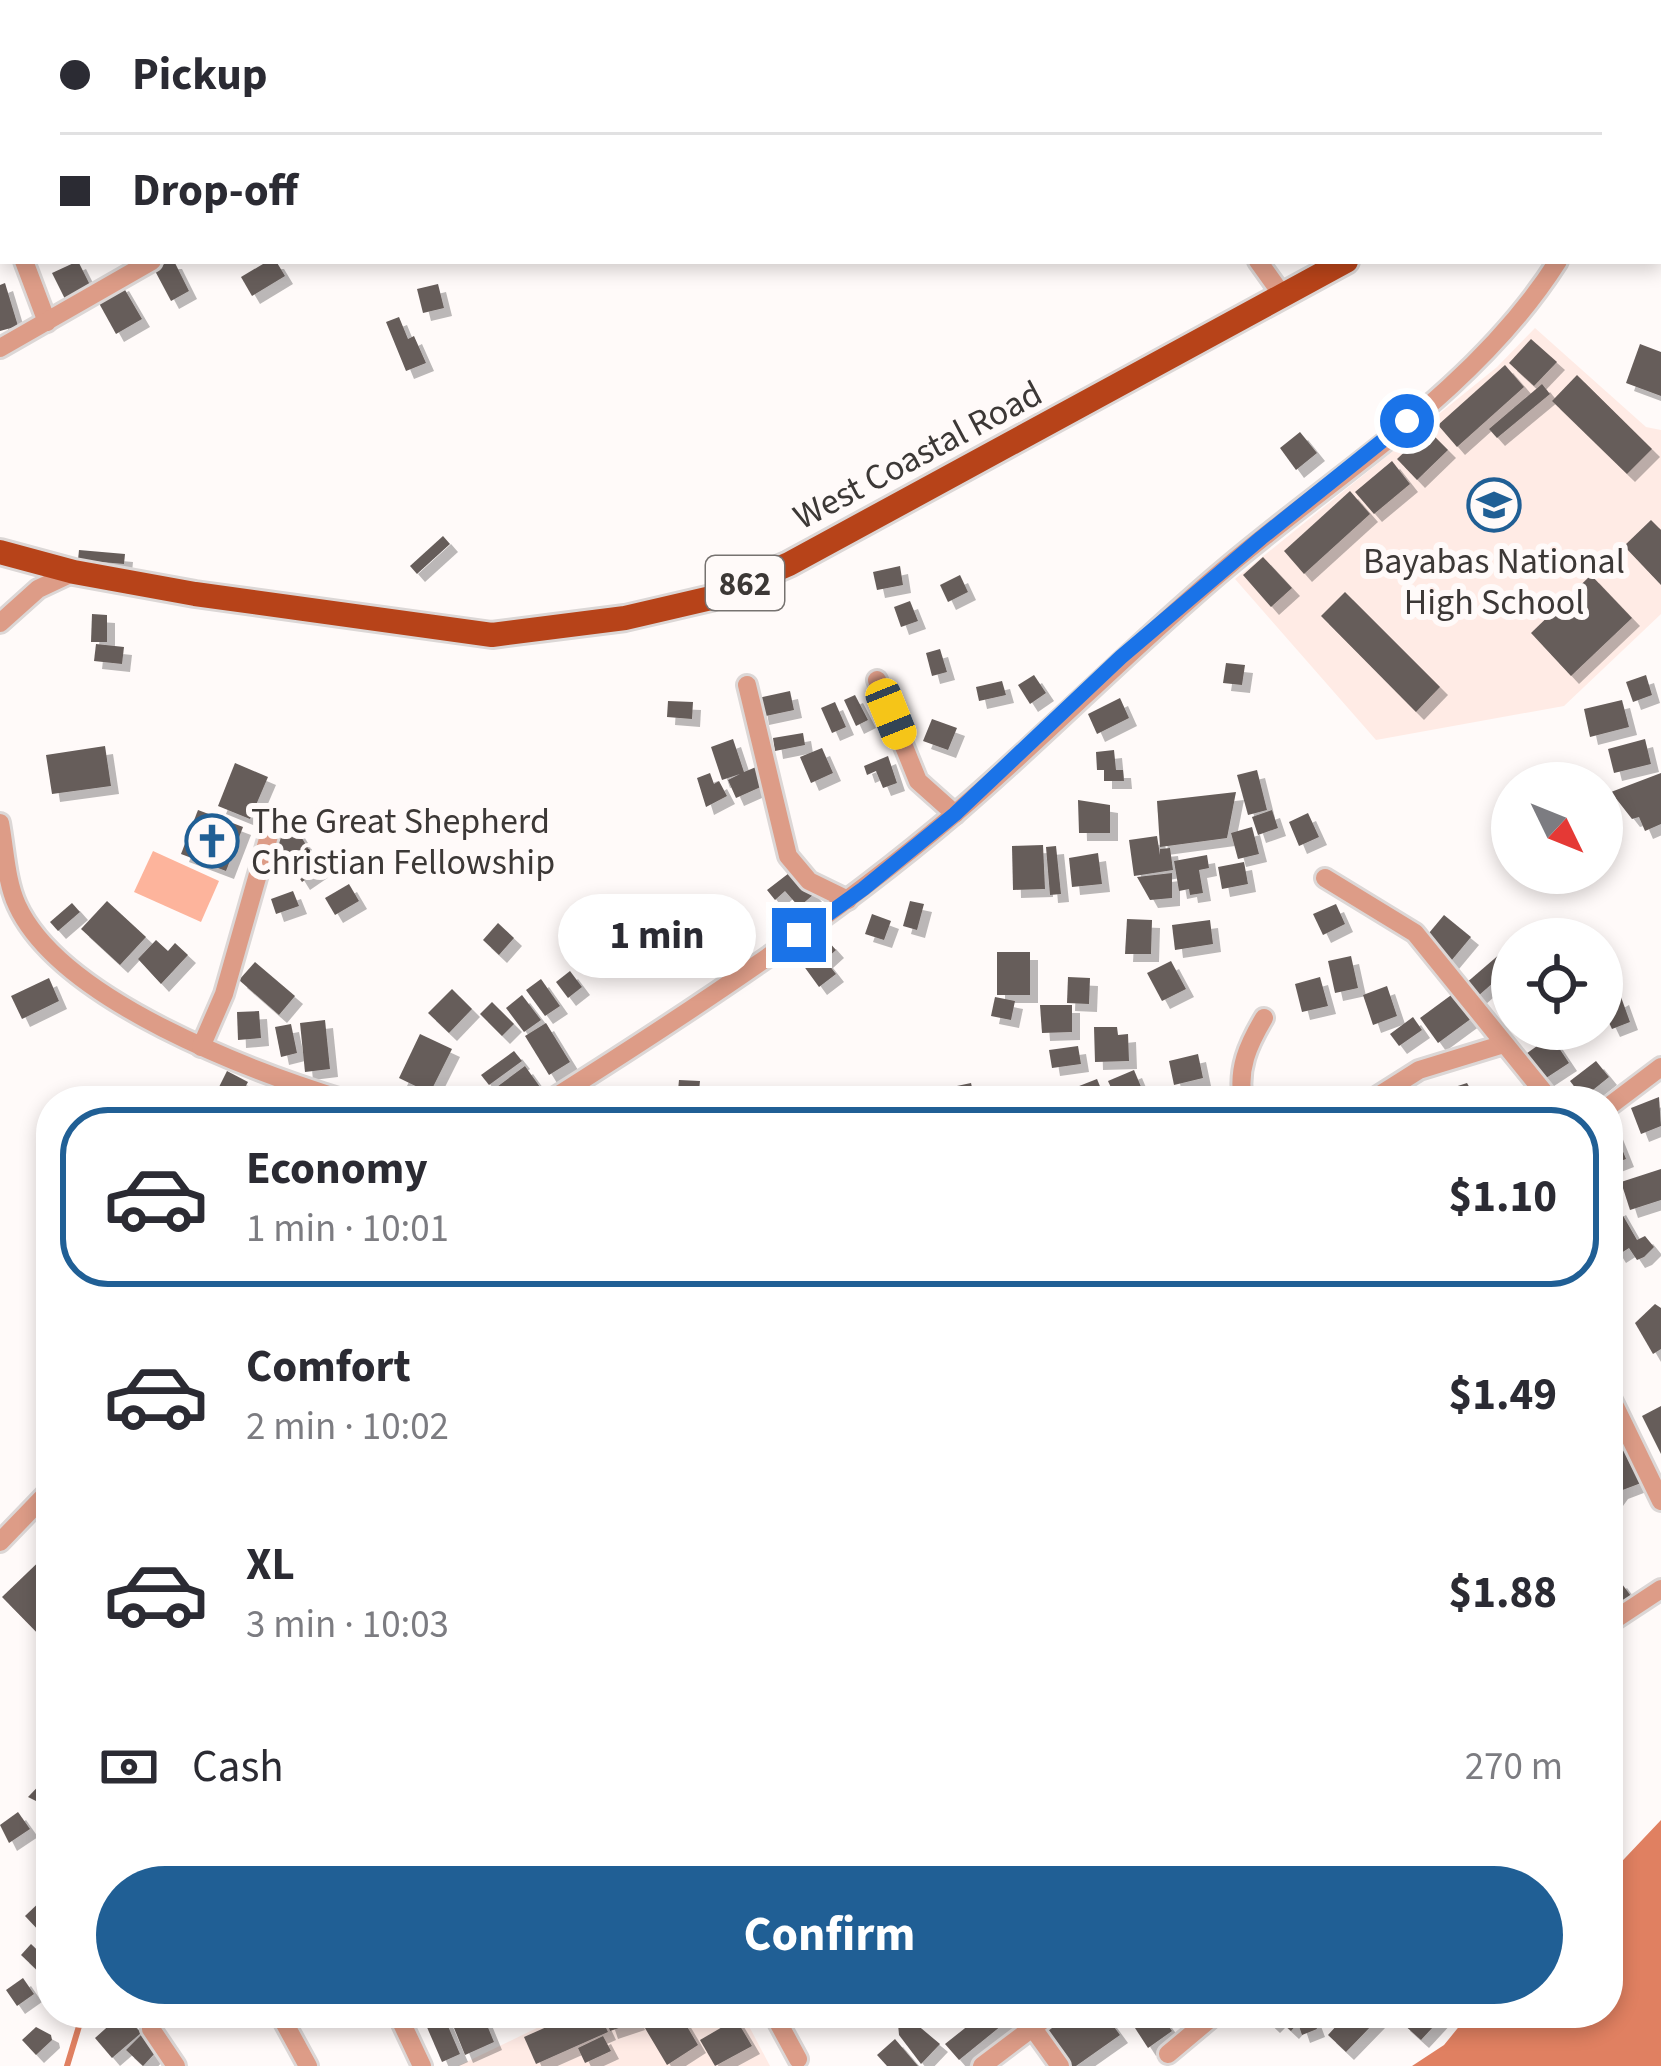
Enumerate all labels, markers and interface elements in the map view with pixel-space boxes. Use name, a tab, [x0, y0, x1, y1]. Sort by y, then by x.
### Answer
text: Pickup	[132, 43, 268, 107]
text: Drop-off	[132, 159, 298, 223]
street label: West Coastal Road	[784, 368, 1051, 542]
route start	[1380, 394, 1434, 448]
school or university icon: Bayabas National High School	[1466, 477, 1522, 533]
place label: Bayabas National High School	[1363, 536, 1625, 628]
road number: 862	[706, 556, 784, 610]
car	[861, 674, 921, 754]
north arrow	[1491, 762, 1623, 894]
map controls	[1491, 762, 1623, 1050]
place label: The Great Shepherd Christian Fellowship	[251, 796, 555, 888]
church icon: The Great Shepherd Christian Fellowship	[184, 813, 240, 869]
callout: 1 min	[559, 893, 757, 977]
text: 1 min	[610, 908, 704, 964]
route end	[772, 908, 826, 962]
button: locate	[1491, 918, 1623, 1050]
text: Economy	[246, 1137, 428, 1201]
icon: car	[102, 1143, 210, 1251]
text: $1.10	[1448, 1165, 1557, 1229]
text: 1 min · 10:01	[246, 1201, 449, 1257]
text: Comfort	[246, 1335, 411, 1399]
icon: car	[102, 1341, 210, 1449]
text: $1.49	[1448, 1363, 1557, 1427]
text: 2 min · 10:02	[246, 1399, 449, 1455]
text: XL	[246, 1533, 295, 1597]
icon: car	[102, 1539, 210, 1647]
text: $1.88	[1448, 1561, 1557, 1625]
text: 3 min · 10:03	[246, 1597, 449, 1653]
icon: cash	[96, 1734, 162, 1800]
text: Cash	[192, 1735, 284, 1799]
text: 270 m	[1465, 1739, 1563, 1795]
button: Confirm	[96, 1866, 1563, 2004]

